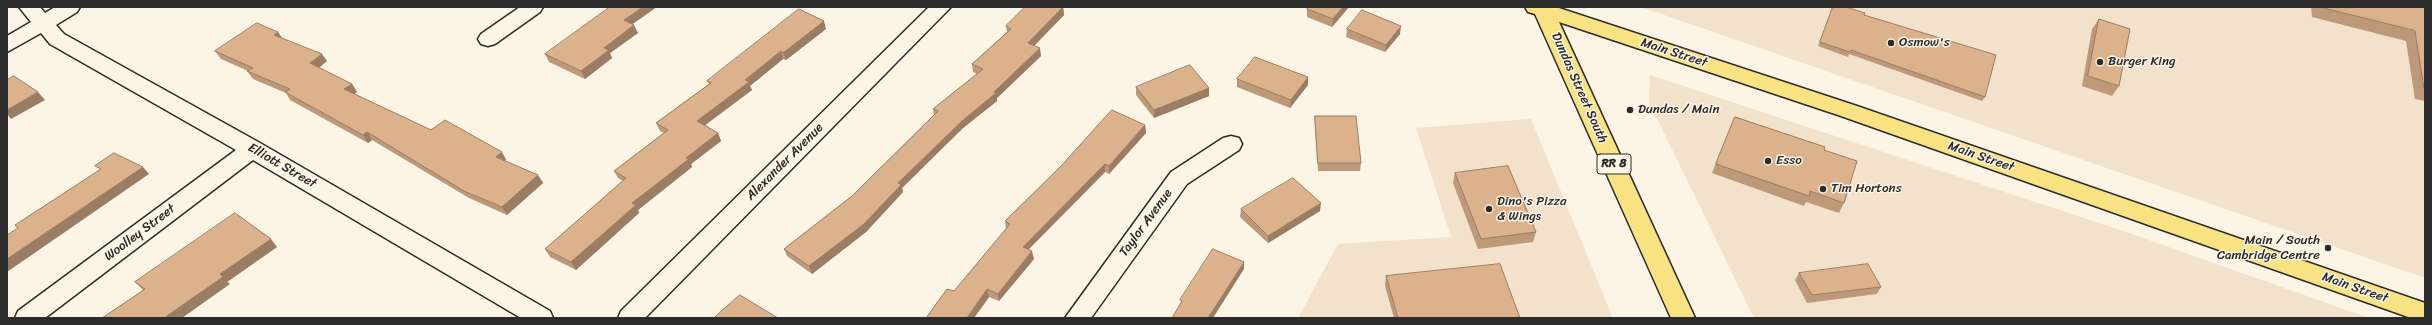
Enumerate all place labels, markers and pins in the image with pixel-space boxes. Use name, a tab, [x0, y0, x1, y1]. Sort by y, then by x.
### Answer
place label: Osmow's	[1899, 35, 1950, 51]
marker: Osmow's	[1886, 38, 1896, 48]
place label: Burger King	[2108, 54, 2176, 70]
marker: Burger King	[2095, 57, 2105, 67]
place label: Dundas / Main	[1638, 102, 1719, 118]
marker: Dundas / Main	[1625, 105, 1635, 115]
place label: Esso	[1776, 153, 1802, 169]
marker: Esso	[1763, 156, 1773, 166]
place label: Tim Hortons	[1831, 181, 1902, 197]
marker: Tim Hortons	[1818, 184, 1828, 194]
place label: Dino's Pizza & Wings	[1497, 194, 1567, 225]
marker: Dino's Pizza & Wings	[1484, 204, 1494, 214]
place label: Main / South Cambridge Centre	[2217, 233, 2320, 264]
marker: Main / South Cambridge Centre	[2323, 243, 2333, 253]

